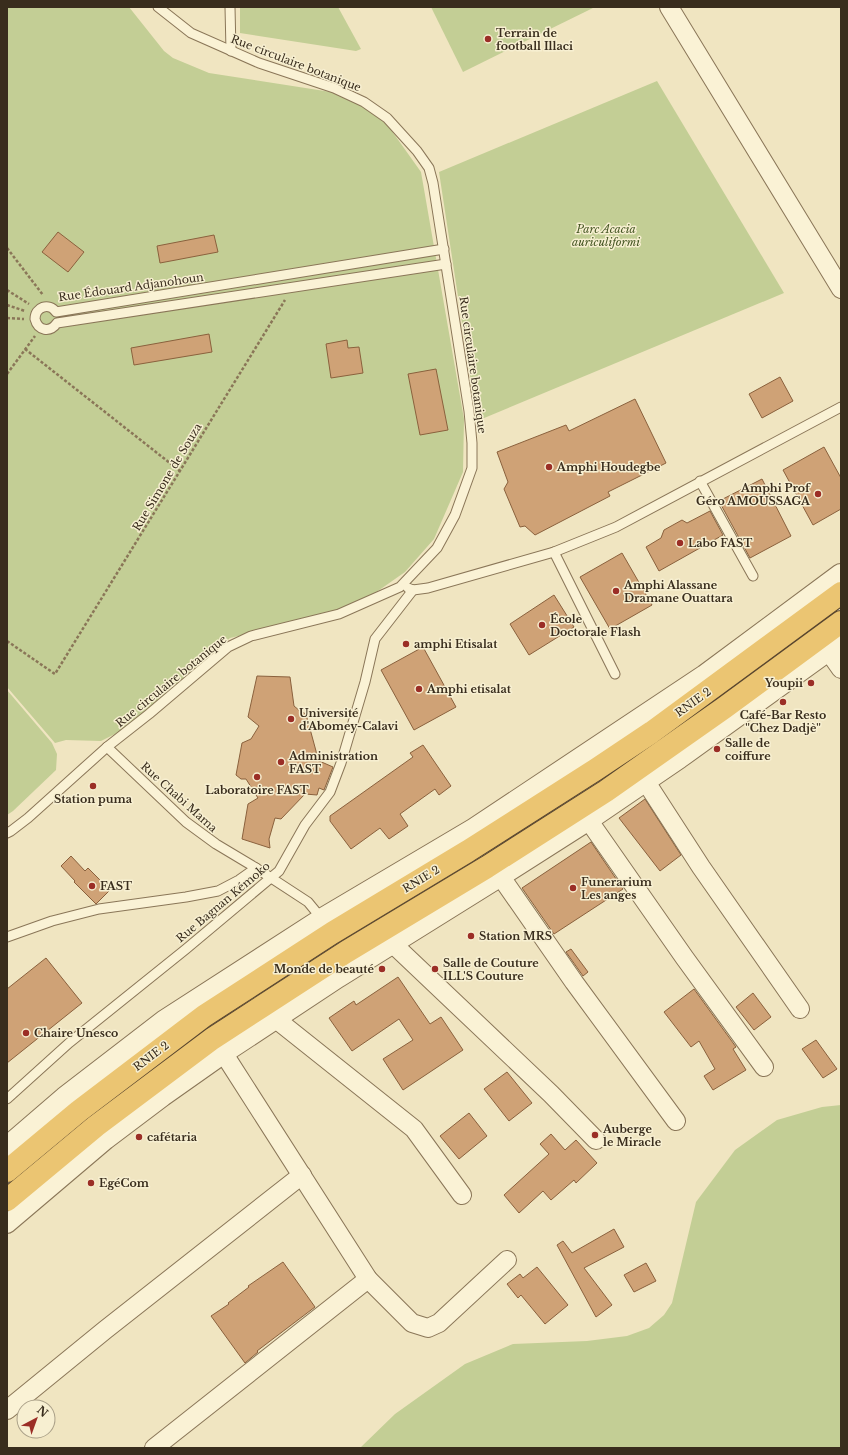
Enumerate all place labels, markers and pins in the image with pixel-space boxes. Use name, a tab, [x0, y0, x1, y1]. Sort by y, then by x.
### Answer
place label: Terrain de football Illaci	[496, 26, 573, 53]
marker: Terrain de football Illaci	[483, 34, 493, 44]
place label: Amphi Houdegbe	[556, 460, 661, 474]
marker: Amphi Houdegbe	[544, 462, 554, 472]
place label: Amphi Prof Géro AMOUSSAGA	[696, 481, 811, 508]
marker: Amphi Prof Géro AMOUSSAGA	[813, 489, 823, 499]
place label: Labo FAST	[688, 536, 752, 550]
marker: Labo FAST	[675, 538, 685, 548]
place label: Amphi Alassane Dramane Ouattara	[623, 578, 733, 605]
marker: Amphi Alassane Dramane Ouattara	[611, 586, 621, 596]
place label: École Doctorale Flash	[550, 612, 641, 639]
marker: École Doctorale Flash	[537, 620, 547, 630]
place label: amphi Etisalat	[414, 637, 498, 651]
marker: amphi Etisalat	[401, 639, 411, 649]
place label: Youpii	[764, 676, 803, 690]
marker: Youpii	[806, 678, 816, 688]
place label: Amphi etisalat	[426, 682, 512, 696]
marker: Amphi etisalat	[414, 684, 424, 694]
marker: Café-Bar Resto ''Chez Dadjè''	[778, 697, 788, 707]
place label: Université d'Abomey-Calavi	[299, 706, 398, 733]
place label: Café-Bar Resto ''Chez Dadjè''	[740, 708, 826, 735]
marker: Université d'Abomey-Calavi	[286, 714, 296, 724]
place label: Salle de coiffure	[725, 736, 771, 763]
marker: Salle de coiffure	[712, 744, 722, 754]
place label: Administration FAST	[288, 749, 378, 776]
marker: Administration FAST	[276, 757, 286, 767]
marker: Laboratoire FAST	[252, 772, 262, 782]
marker: Station puma	[88, 781, 98, 791]
place label: Laboratoire FAST	[205, 783, 309, 797]
place label: Station puma	[54, 792, 133, 806]
place label: Funerarium Les anges	[581, 875, 652, 902]
place label: FAST	[100, 879, 132, 893]
marker: FAST	[87, 881, 97, 891]
marker: Funerarium Les anges	[568, 883, 578, 893]
place label: Station MRS	[479, 929, 552, 943]
marker: Station MRS	[466, 931, 476, 941]
place label: Salle de Couture ILL'S Couture	[443, 956, 539, 983]
place label: Monde de beauté	[274, 962, 375, 976]
marker: Monde de beauté	[377, 964, 387, 974]
marker: Salle de Couture ILL'S Couture	[430, 964, 440, 974]
place label: Chaire Unesco	[34, 1026, 118, 1040]
marker: Chaire Unesco	[21, 1028, 31, 1038]
place label: Auberge le Miracle	[602, 1122, 662, 1149]
place label: cafétaria	[147, 1130, 198, 1144]
marker: Auberge le Miracle	[590, 1130, 600, 1140]
marker: cafétaria	[134, 1132, 144, 1142]
place label: EgéCom	[99, 1176, 149, 1190]
marker: EgéCom	[86, 1178, 96, 1188]

